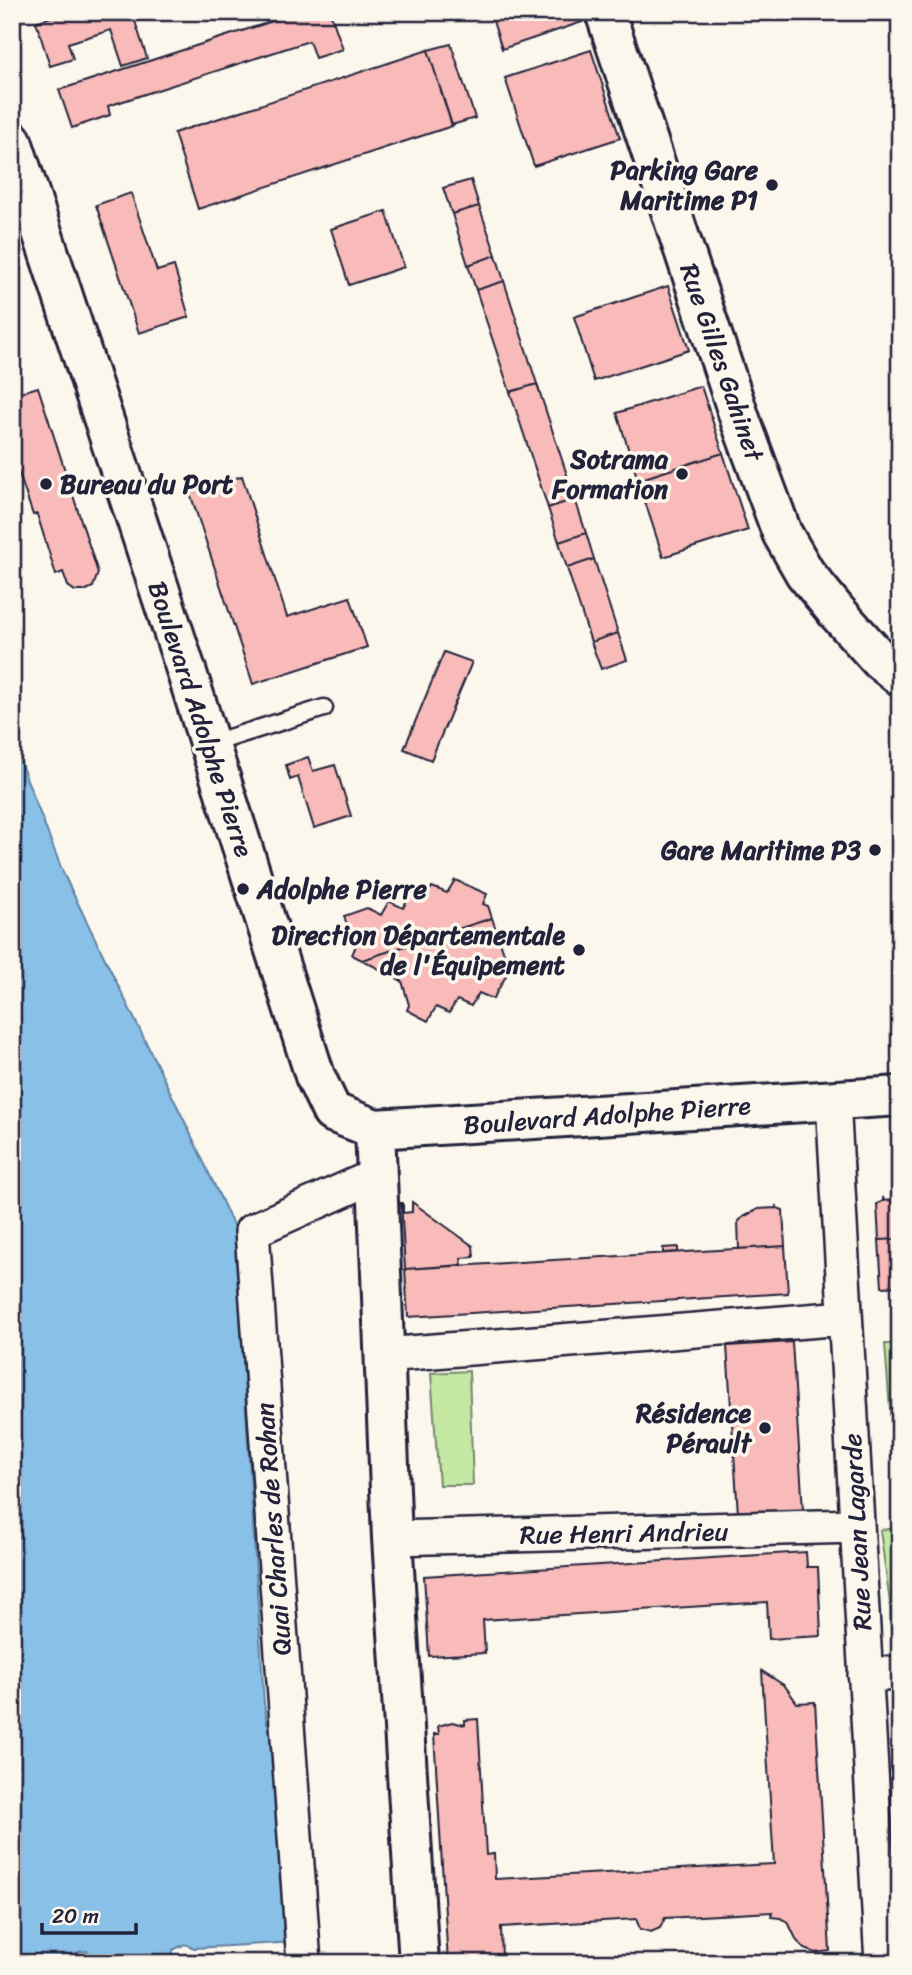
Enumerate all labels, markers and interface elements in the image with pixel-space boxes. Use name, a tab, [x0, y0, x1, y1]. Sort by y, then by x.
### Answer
place label: Parking Gare Maritime P1	[610, 147, 759, 223]
marker: Parking Gare Maritime P1	[764, 177, 780, 193]
street label: Rue Gilles Gahinet	[667, 257, 778, 469]
place label: Sotrama Formation	[551, 436, 669, 512]
place label: Bureau du Port	[60, 461, 234, 507]
marker: Sotrama Formation	[674, 466, 690, 482]
marker: Bureau du Port	[38, 476, 54, 492]
street label: Boulevard Adolphe Pierre	[135, 575, 268, 863]
place label: Gare Maritime P3	[661, 827, 862, 873]
marker: Gare Maritime P3	[867, 842, 883, 858]
place label: Adolphe Pierre	[256, 866, 427, 912]
marker: Adolphe Pierre	[235, 881, 251, 897]
place label: Direction Départementale de l'Équipement	[272, 912, 566, 988]
marker: Direction Départementale de l'Équipement	[571, 942, 587, 958]
street label: Boulevard Adolphe Pierre	[462, 1082, 753, 1148]
place label: Résidence Pérault	[635, 1390, 753, 1466]
street label: Quai Charles de Rohan	[241, 1401, 305, 1657]
marker: Résidence Pérault	[757, 1420, 773, 1436]
street label: Rue Jean Lagarde	[829, 1432, 885, 1632]
street label: Rue Henri Andrieu	[519, 1508, 729, 1558]
scale bar	[42, 1891, 136, 1935]
text: 20 m	[52, 1897, 99, 1935]

